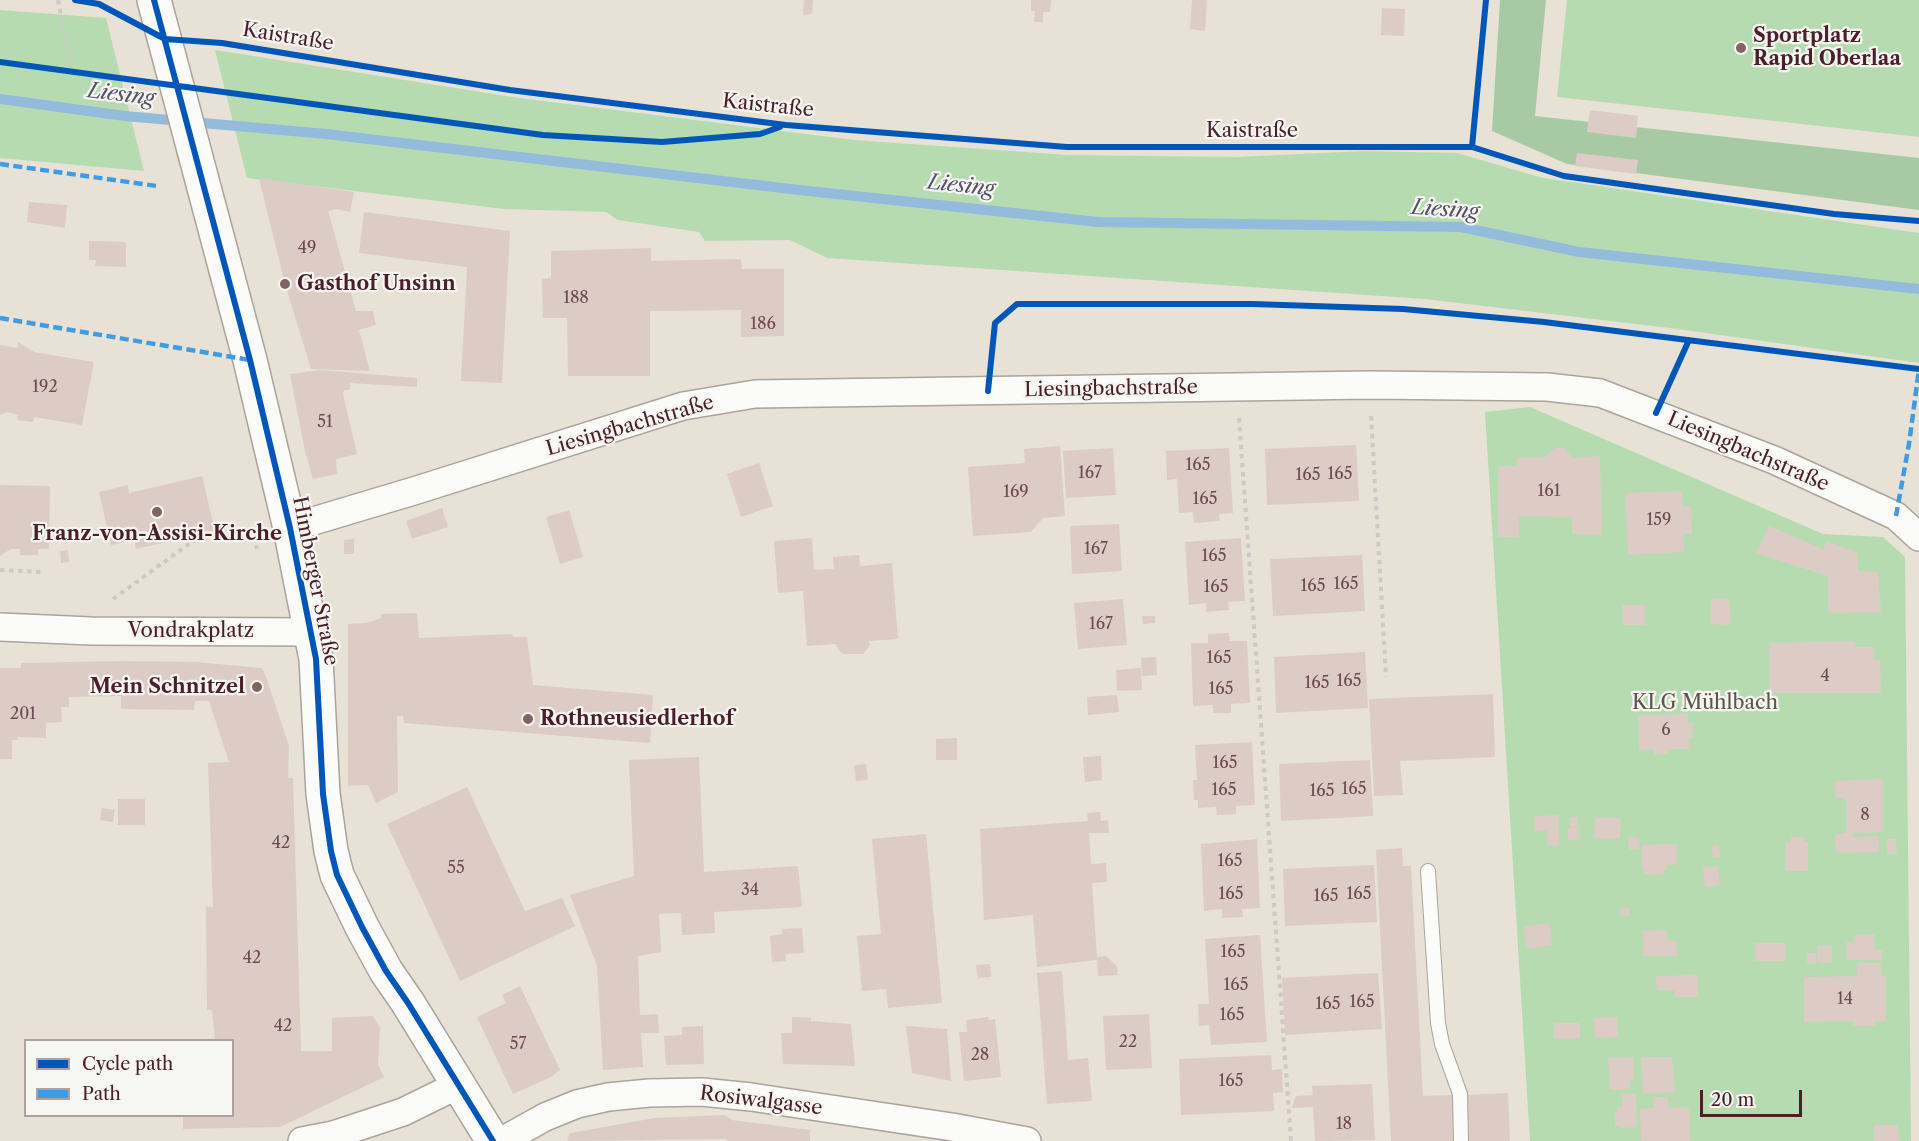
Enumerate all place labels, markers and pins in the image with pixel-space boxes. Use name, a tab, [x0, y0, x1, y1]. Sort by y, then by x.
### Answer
place label: Sportplatz Rapid Oberlaa	[1753, 24, 1901, 71]
marker: Sportplatz Rapid Oberlaa	[1734, 41, 1748, 55]
place label: Gasthof Unsinn	[297, 272, 456, 296]
marker: Gasthof Unsinn	[278, 277, 292, 291]
marker: Franz-von-Assisi-Kirche	[150, 505, 164, 519]
place label: Franz-von-Assisi-Kirche	[32, 522, 282, 546]
place label: Mein Schnitzel	[90, 675, 245, 699]
marker: Mein Schnitzel	[250, 680, 264, 694]
place label: Rothneusiedlerhof	[540, 707, 734, 731]
marker: Rothneusiedlerhof	[521, 712, 535, 726]

